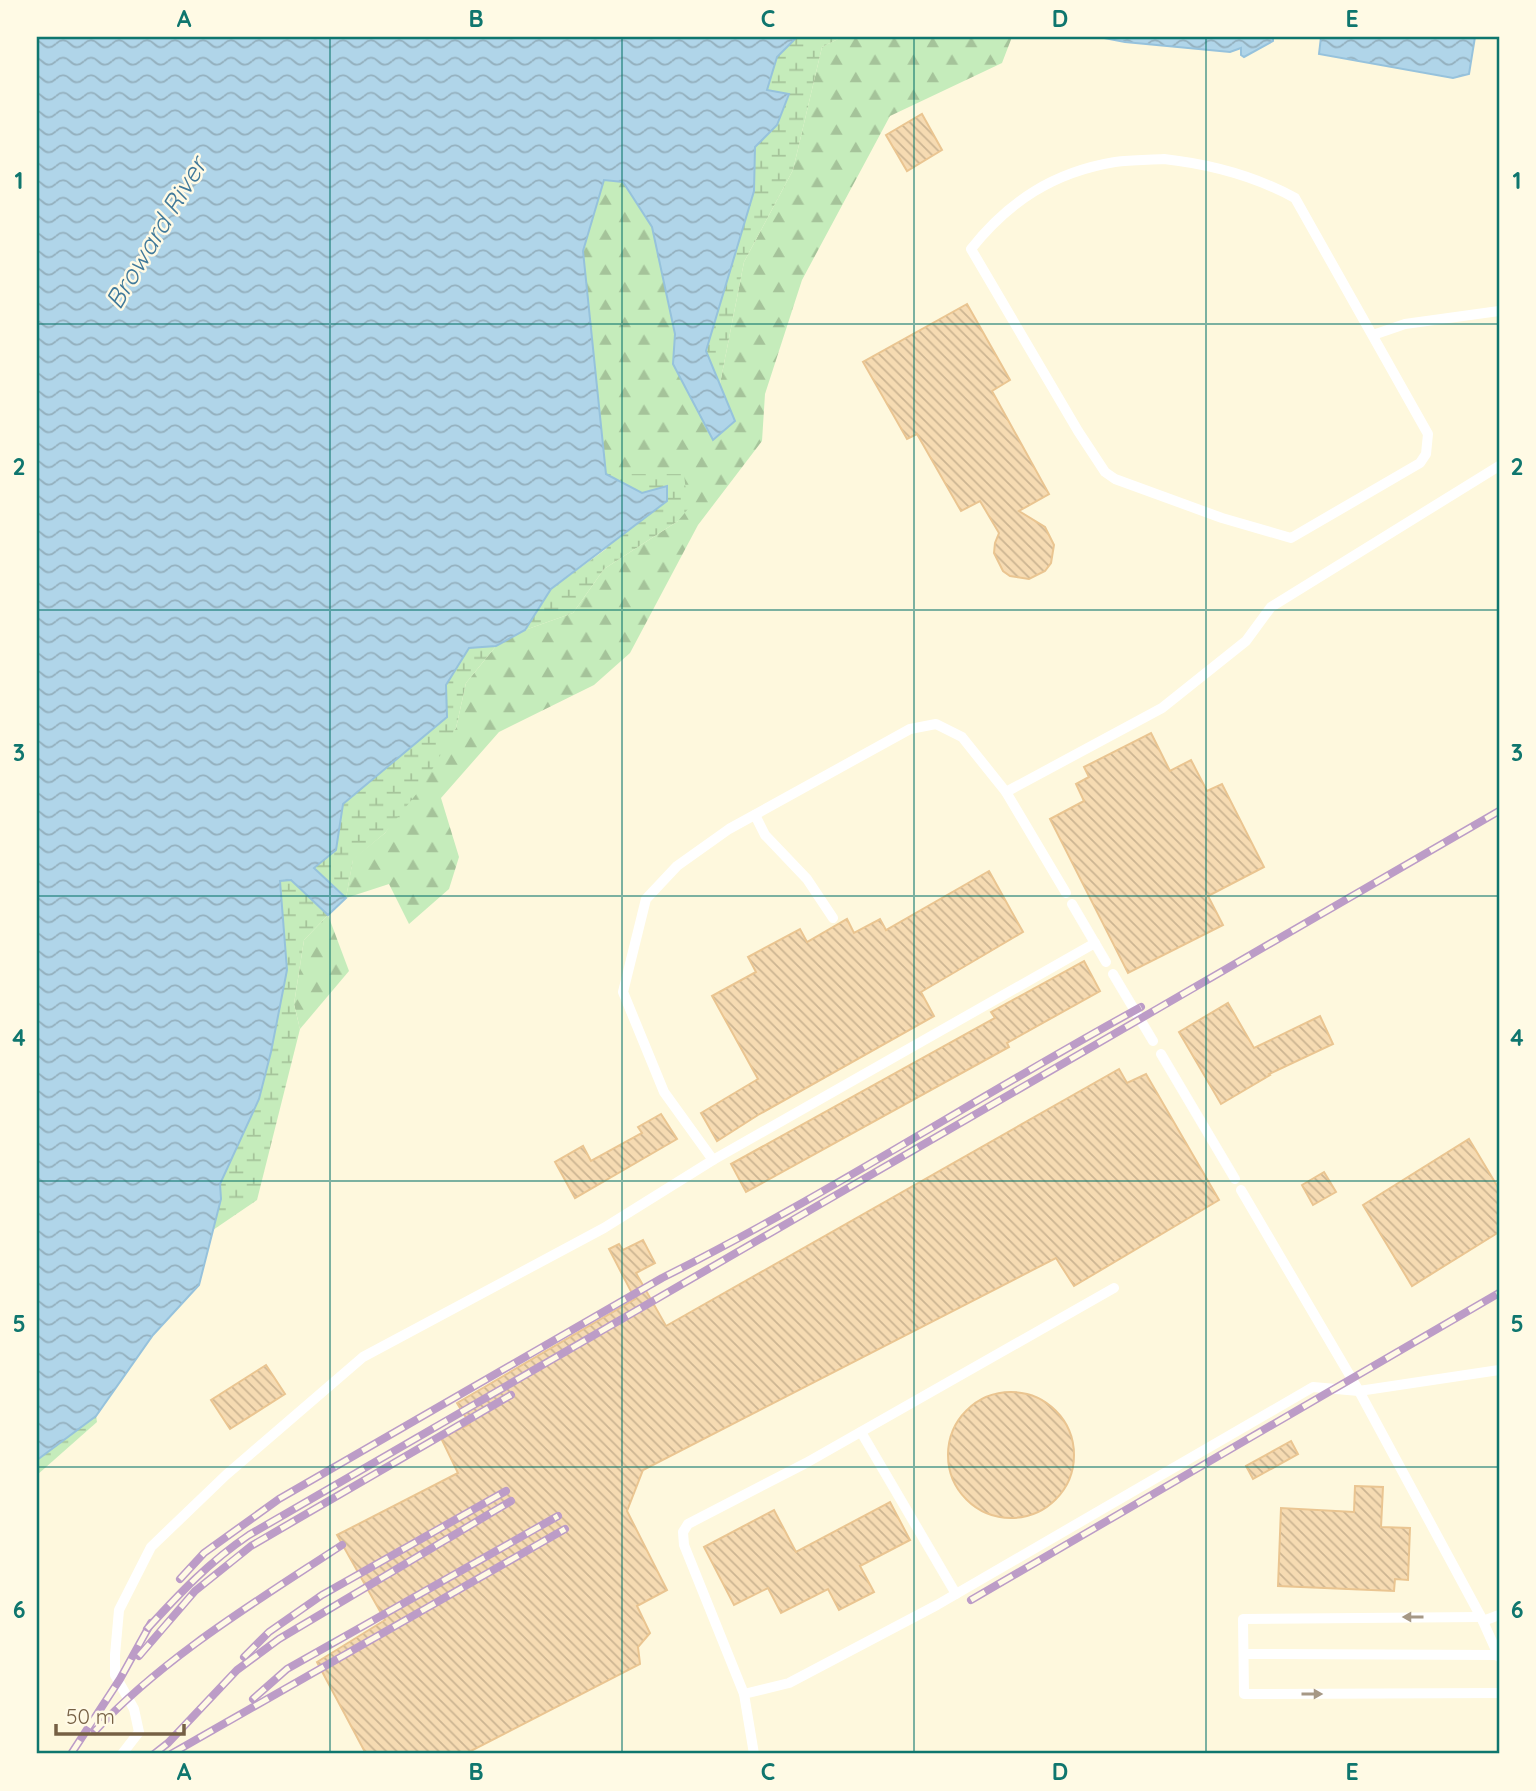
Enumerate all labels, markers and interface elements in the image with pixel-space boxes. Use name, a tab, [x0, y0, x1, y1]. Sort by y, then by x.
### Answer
text: A	[177, 4, 192, 33]
text: B	[468, 4, 484, 33]
text: C	[761, 4, 775, 33]
text: D	[1052, 4, 1068, 33]
text: E	[1345, 4, 1359, 33]
water label: Broward River	[97, 148, 215, 315]
text: 1	[15, 166, 23, 195]
text: 1	[1513, 166, 1521, 195]
text: 2	[12, 452, 26, 481]
text: 2	[1510, 452, 1524, 481]
text: 3	[13, 738, 25, 767]
text: 3	[1511, 738, 1523, 767]
text: 4	[12, 1023, 26, 1052]
text: 4	[1510, 1023, 1524, 1052]
text: 5	[12, 1309, 26, 1338]
text: 5	[1510, 1309, 1524, 1338]
text: 6	[13, 1595, 25, 1624]
text: 6	[1511, 1595, 1523, 1624]
one-way arrow	[1402, 1611, 1424, 1623]
one-way arrow	[1301, 1688, 1323, 1700]
scale bar	[56, 1693, 184, 1737]
text: 50 m	[66, 1703, 115, 1729]
text: A	[177, 1757, 192, 1786]
text: B	[468, 1757, 484, 1786]
text: C	[761, 1757, 775, 1786]
text: D	[1052, 1757, 1068, 1786]
text: E	[1345, 1757, 1359, 1786]

